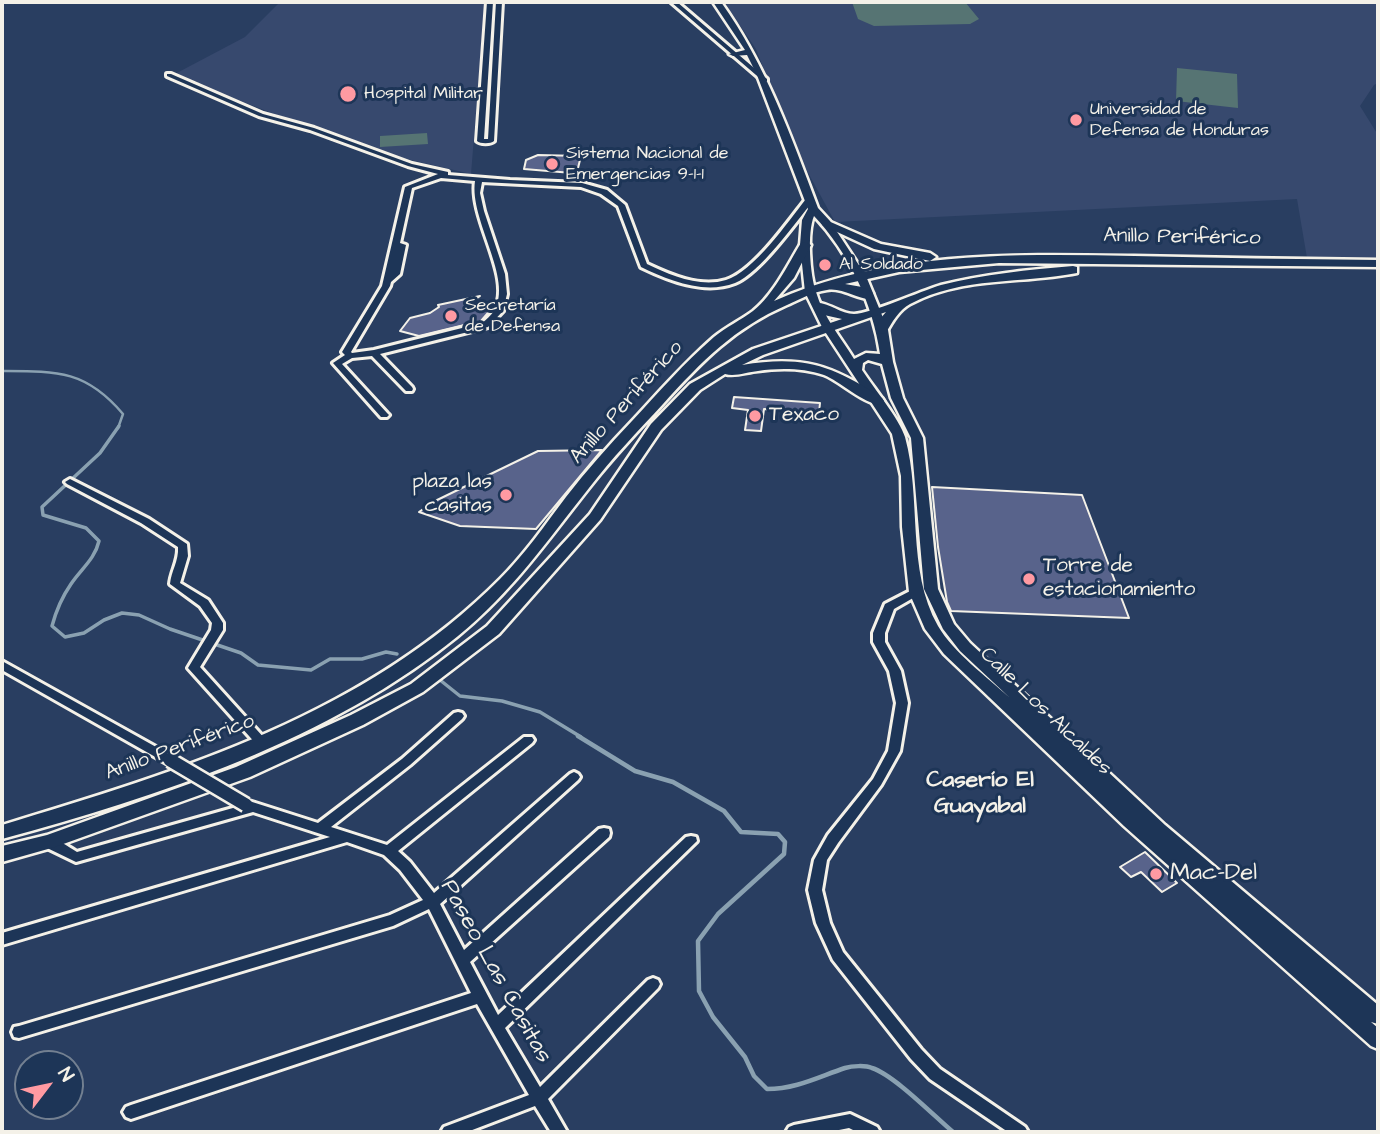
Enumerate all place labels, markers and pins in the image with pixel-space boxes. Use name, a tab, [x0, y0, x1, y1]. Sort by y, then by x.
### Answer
place label: Hospital Militar	[364, 83, 483, 105]
marker: Hospital Militar	[338, 84, 358, 104]
place label: Universidad de Defensa de Honduras	[1090, 99, 1269, 142]
marker: Universidad de Defensa de Honduras	[1068, 112, 1084, 128]
place label: Sistema Nacional de Emergencias 9-1-1	[566, 143, 729, 186]
marker: Sistema Nacional de Emergencias 9-1-1	[544, 156, 560, 172]
place label: Al Soldado	[839, 254, 923, 276]
marker: Al Soldado	[817, 257, 833, 273]
place label: Secretaría de Defensa	[465, 295, 560, 338]
marker: Secretaría de Defensa	[443, 308, 459, 324]
place label: Texaco	[769, 403, 839, 429]
marker: Texaco	[747, 408, 763, 424]
place label: plaza las casitas	[412, 470, 492, 520]
marker: plaza las casitas	[498, 487, 514, 503]
place label: Torre de estacionamiento	[1043, 554, 1195, 604]
marker: Torre de estacionamiento	[1021, 571, 1037, 587]
place label: Mac-Del	[1170, 860, 1257, 888]
marker: Mac-Del	[1148, 866, 1164, 882]

